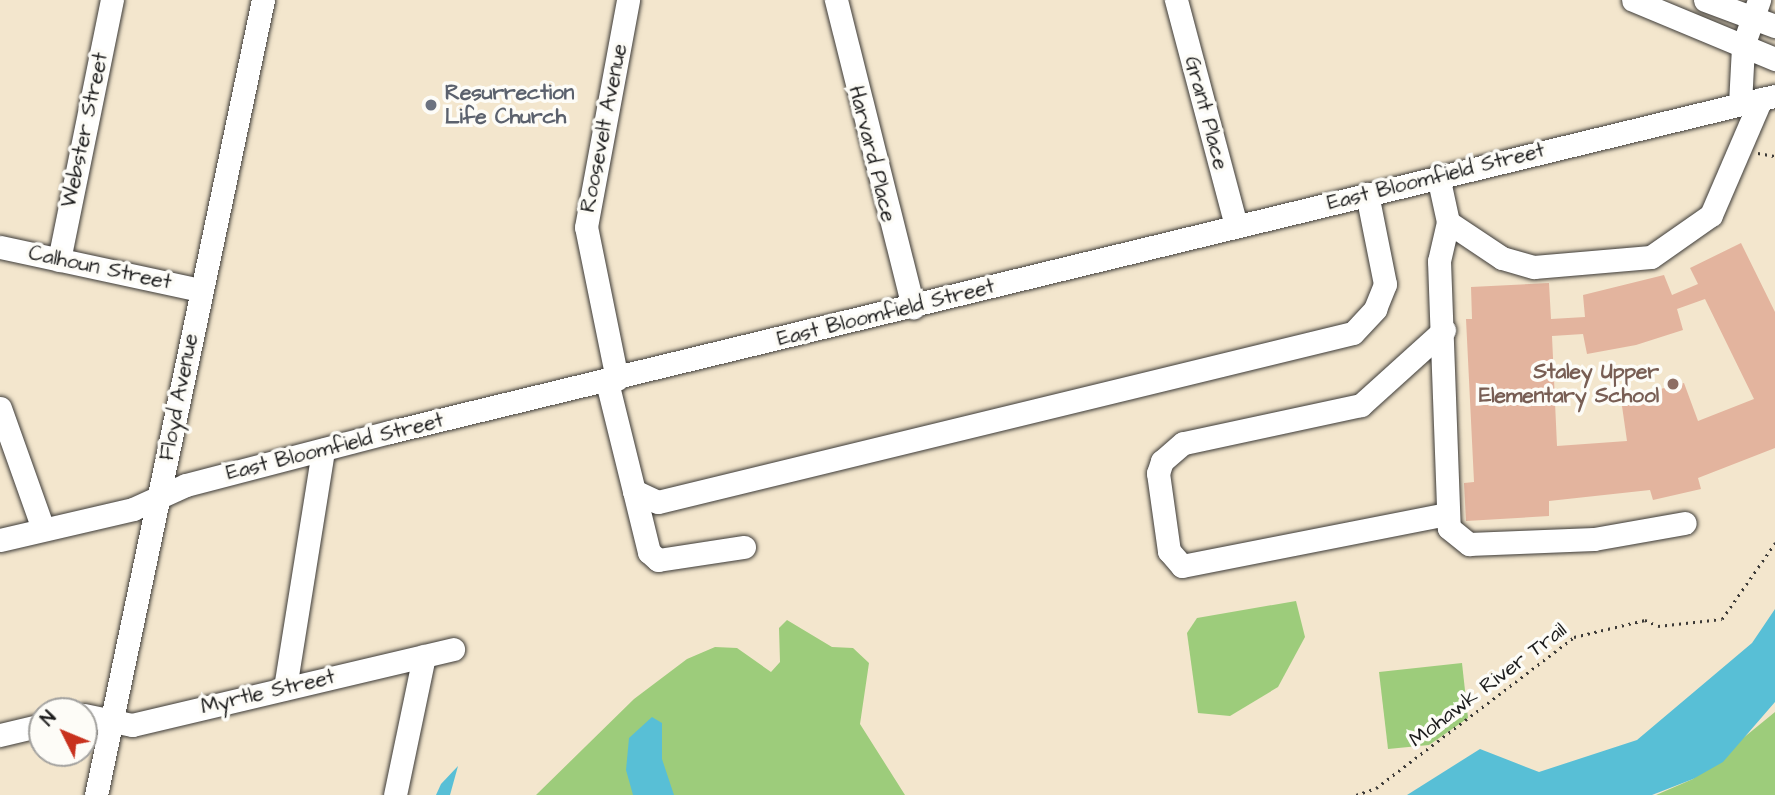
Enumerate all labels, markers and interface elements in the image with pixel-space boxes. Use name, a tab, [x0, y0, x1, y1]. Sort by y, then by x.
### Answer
street label: Roosevelt Avenue	[575, 42, 633, 214]
street label: Webster Street	[56, 50, 114, 210]
street label: Grant Place	[1179, 54, 1233, 172]
place label: Resurrection Life Church	[445, 80, 574, 130]
street label: Harvard Place	[843, 83, 901, 225]
marker: Resurrection Life Church	[423, 97, 439, 113]
street label: East Bloomfield Street	[1325, 138, 1547, 216]
street label: Calhoun Street	[26, 241, 174, 295]
street label: East Bloomfield Street	[775, 274, 997, 352]
street label: Floyd Avenue	[154, 331, 204, 463]
place label: Staley Upper Elementary School	[1479, 359, 1659, 409]
marker: Staley Upper Elementary School	[1665, 376, 1681, 392]
street label: East Bloomfield Street	[224, 408, 446, 486]
street label: Mohawk River Trail	[1404, 618, 1572, 752]
street label: Myrtle Street	[199, 664, 337, 720]
north arrow	[28, 697, 98, 767]
text: N	[35, 705, 63, 732]

